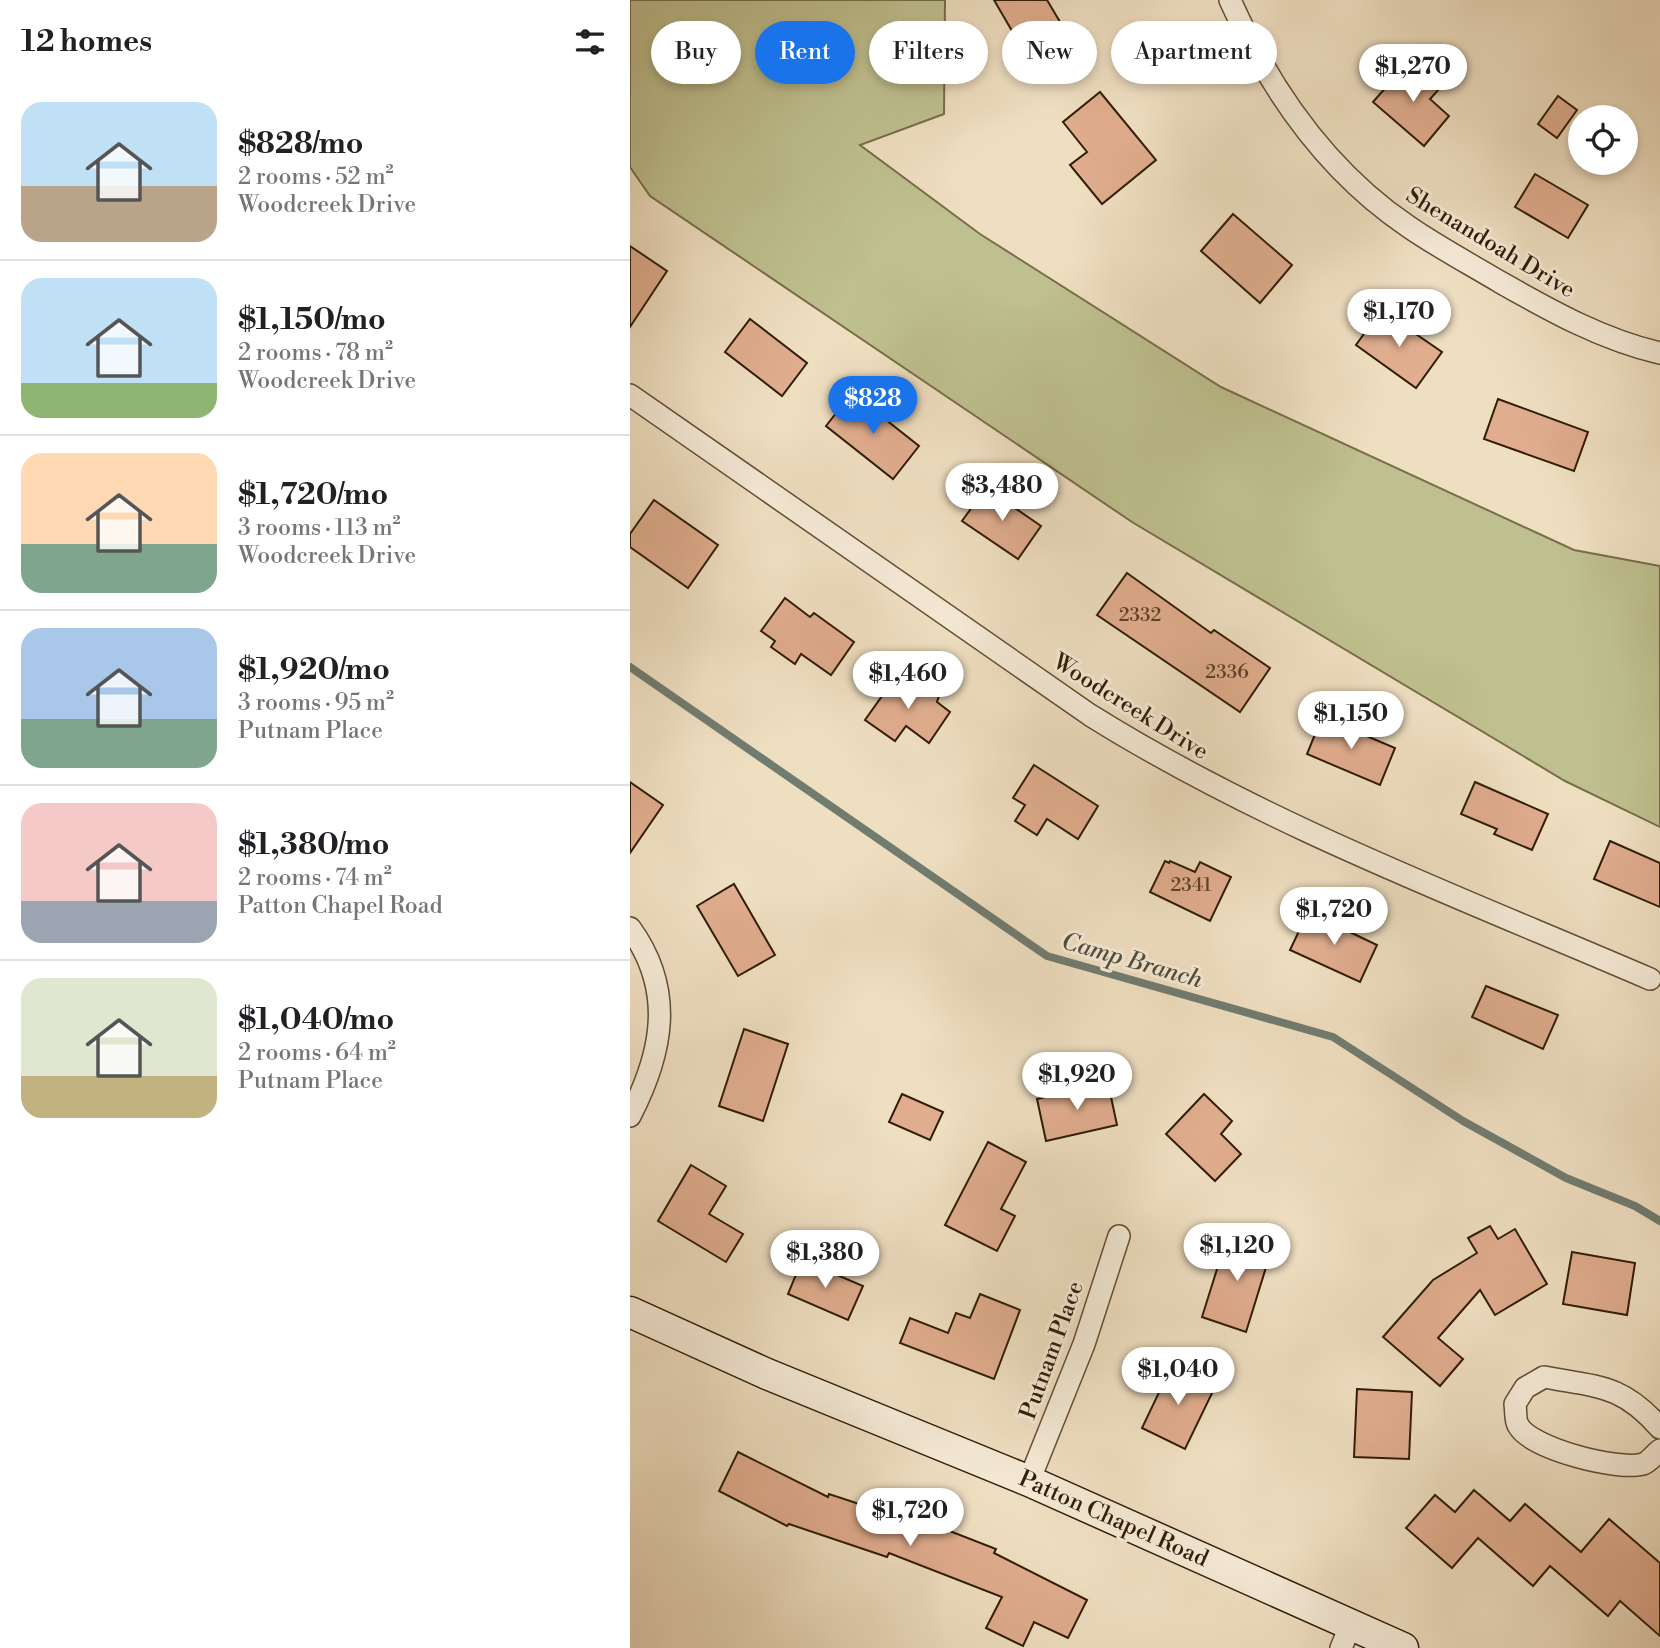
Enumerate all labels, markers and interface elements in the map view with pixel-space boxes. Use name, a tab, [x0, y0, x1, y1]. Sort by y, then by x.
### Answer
chip: Buy	[651, 21, 741, 84]
chip: Rent	[755, 21, 855, 84]
chip: Filters	[869, 21, 988, 84]
chip: New	[1002, 21, 1097, 84]
chip: Apartment	[1111, 21, 1277, 84]
text: 12 homes	[21, 23, 152, 61]
icon: filters	[571, 23, 609, 61]
pin: $1,270	[1356, 44, 1470, 104]
text: $1,270	[1375, 53, 1451, 81]
map controls	[1568, 105, 1638, 175]
button: locate	[1568, 105, 1638, 175]
text: $828/mo	[238, 125, 363, 163]
icon: home	[77, 130, 161, 214]
text: 2 rooms · 52 m²	[238, 163, 394, 191]
street label: Shenandoah Drive	[1401, 181, 1580, 304]
text: Woodcreek Drive	[238, 191, 416, 219]
pin: $1,170	[1342, 290, 1456, 349]
text: $1,170	[1363, 298, 1435, 326]
text: $1,150/mo	[238, 301, 386, 339]
icon: home	[77, 306, 161, 390]
text: 2 rooms · 78 m²	[238, 339, 393, 367]
text: Woodcreek Drive	[238, 367, 416, 395]
pin: $828	[832, 376, 914, 436]
text: $828	[844, 385, 902, 413]
pin: $3,480	[945, 463, 1059, 523]
text: $3,480	[961, 472, 1043, 500]
text: $1,720/mo	[238, 476, 388, 514]
icon: home	[77, 481, 161, 565]
text: 3 rooms · 113 m²	[238, 514, 401, 542]
text: Woodcreek Drive	[238, 542, 416, 570]
house number: 2332	[1119, 603, 1161, 627]
street label: Woodcreek Drive	[1047, 647, 1213, 766]
text: $1,920/mo	[238, 651, 390, 689]
pin: $1,460	[851, 652, 965, 711]
icon: home	[77, 656, 161, 740]
text: $1,460	[869, 660, 947, 688]
house number: 2336	[1205, 660, 1249, 684]
text: 3 rooms · 95 m²	[238, 689, 394, 717]
pin: $1,150	[1294, 692, 1408, 751]
text: $1,150	[1314, 700, 1388, 728]
text: Putnam Place	[238, 717, 383, 745]
text: $1,380/mo	[238, 826, 389, 864]
icon: home	[77, 831, 161, 915]
text: 2 rooms · 74 m²	[238, 864, 392, 892]
house number: 2341	[1170, 873, 1212, 897]
pin: $1,720	[1277, 888, 1391, 947]
text: Patton Chapel Road	[238, 892, 443, 920]
text: $1,720	[1296, 896, 1372, 924]
water label: Camp Branch	[1058, 927, 1206, 996]
text: $1,040/mo	[238, 1001, 394, 1039]
icon: home	[77, 1006, 161, 1090]
text: 2 rooms · 64 m²	[238, 1039, 396, 1067]
pin: $1,920	[1020, 1052, 1134, 1112]
text: $1,920	[1038, 1061, 1116, 1089]
text: Putnam Place	[238, 1067, 383, 1095]
pin: $1,120	[1180, 1224, 1294, 1283]
pin: $1,380	[768, 1230, 882, 1290]
text: $1,120	[1200, 1232, 1274, 1260]
text: $1,380	[786, 1239, 864, 1267]
street label: Putnam Place	[1014, 1278, 1090, 1423]
pin: $1,040	[1121, 1348, 1235, 1407]
text: $1,040	[1138, 1356, 1218, 1384]
street label: Patton Chapel Road	[1014, 1465, 1213, 1573]
pin: $1,720	[853, 1488, 967, 1548]
text: $1,720	[872, 1497, 948, 1525]

